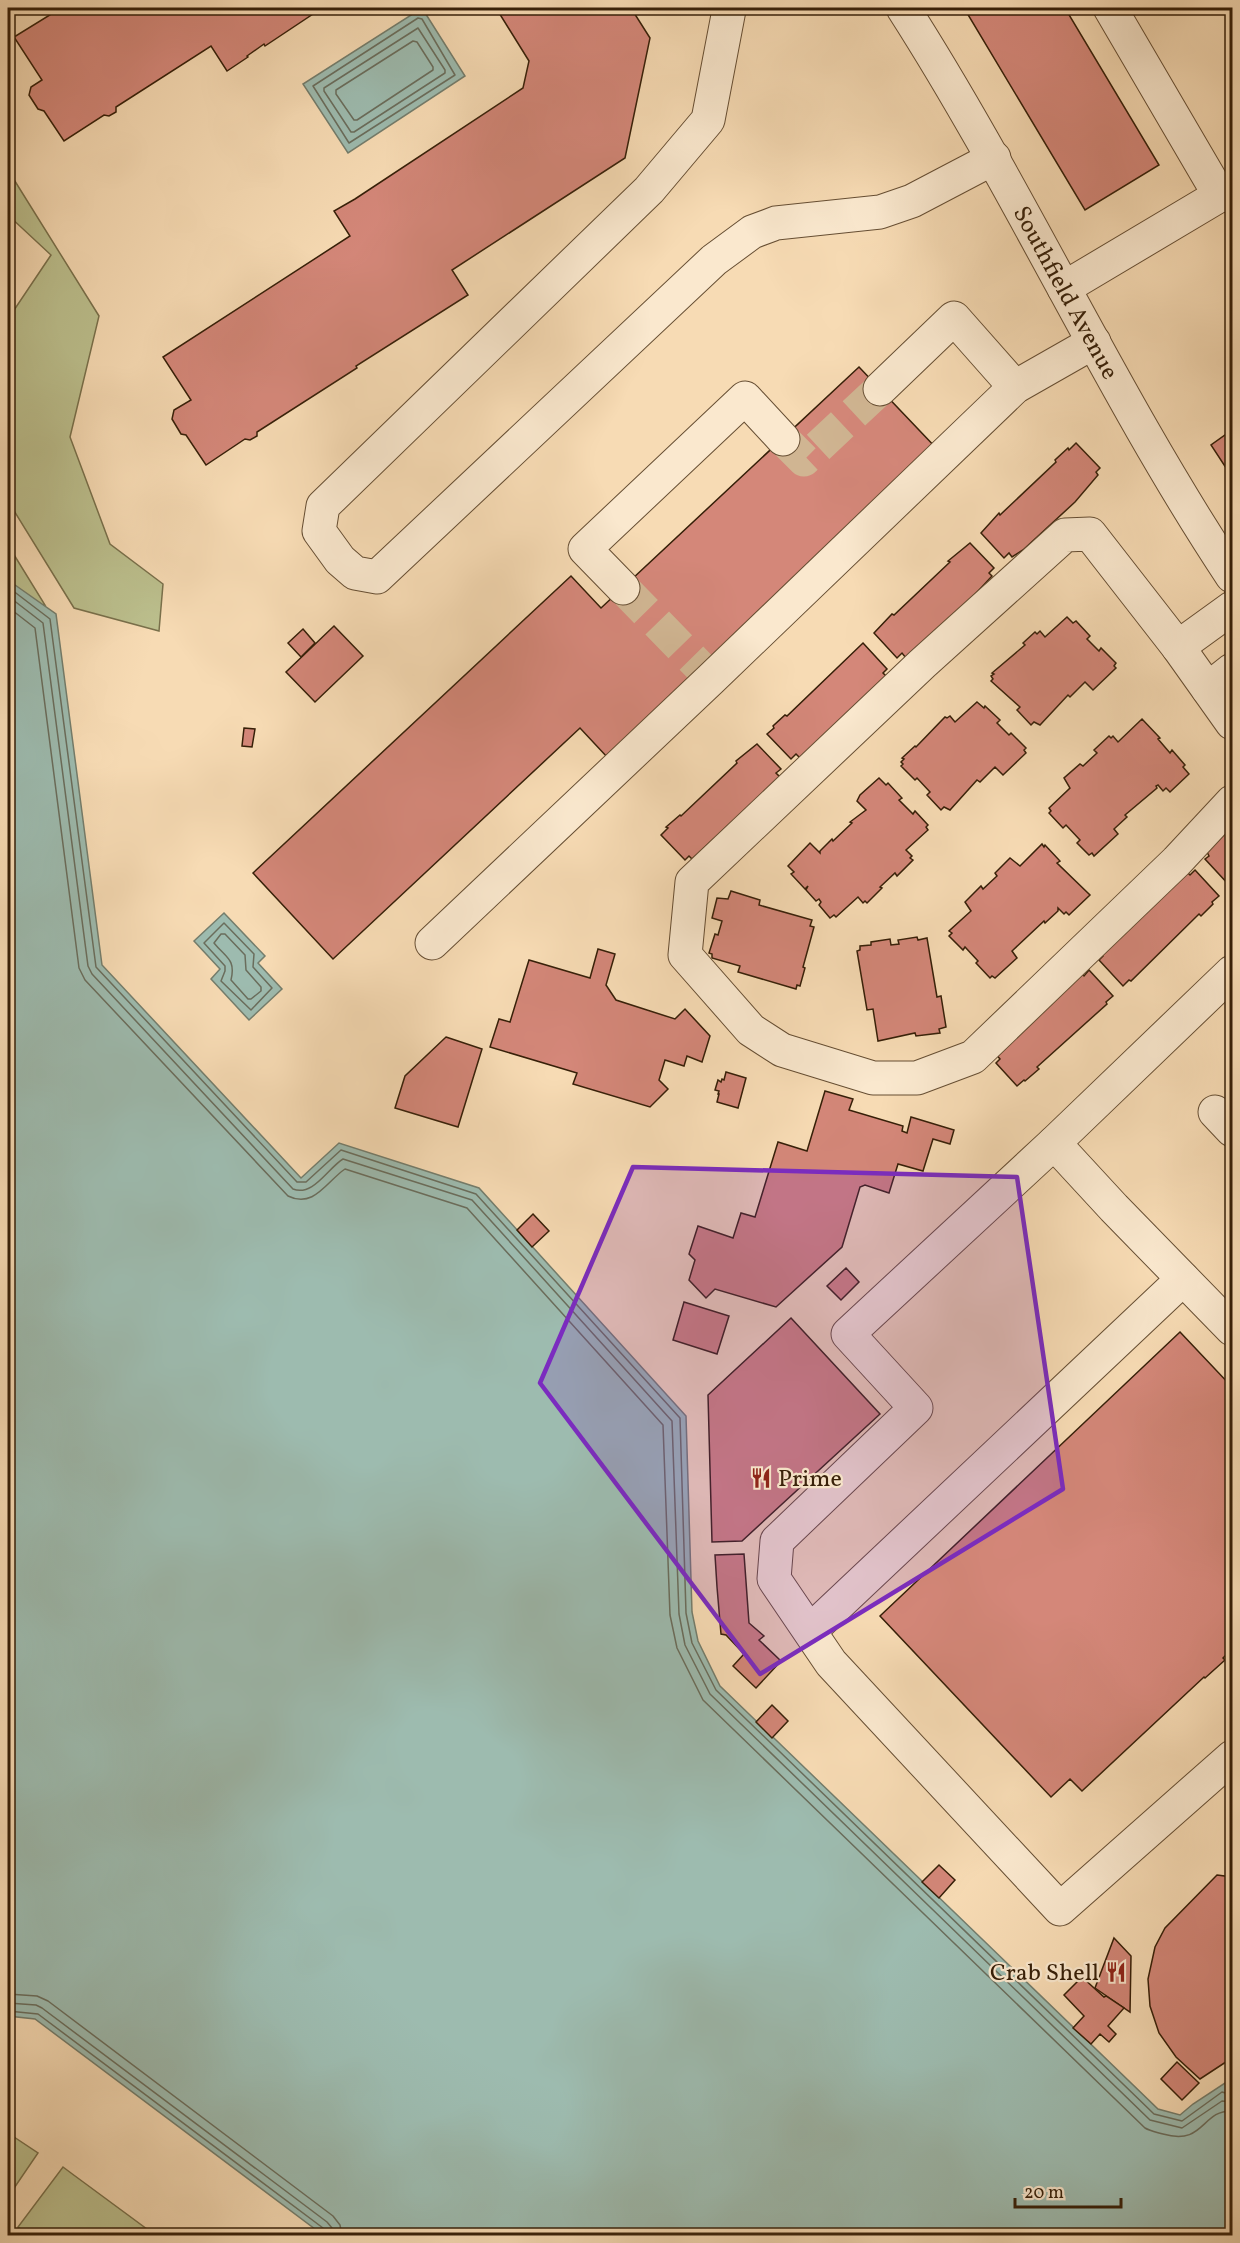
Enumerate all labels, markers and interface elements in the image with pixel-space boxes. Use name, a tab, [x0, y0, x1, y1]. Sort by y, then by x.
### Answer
street label: Southfield Avenue	[1003, 201, 1126, 386]
place label: Prime	[778, 1463, 842, 1497]
restaurant icon: Prime	[749, 1466, 773, 1490]
place label: Crab Shell	[990, 1957, 1099, 1991]
restaurant icon: Crab Shell	[1104, 1960, 1128, 1984]
scale bar	[1015, 2171, 1122, 2209]
text: 20 m	[1024, 2181, 1064, 2206]

